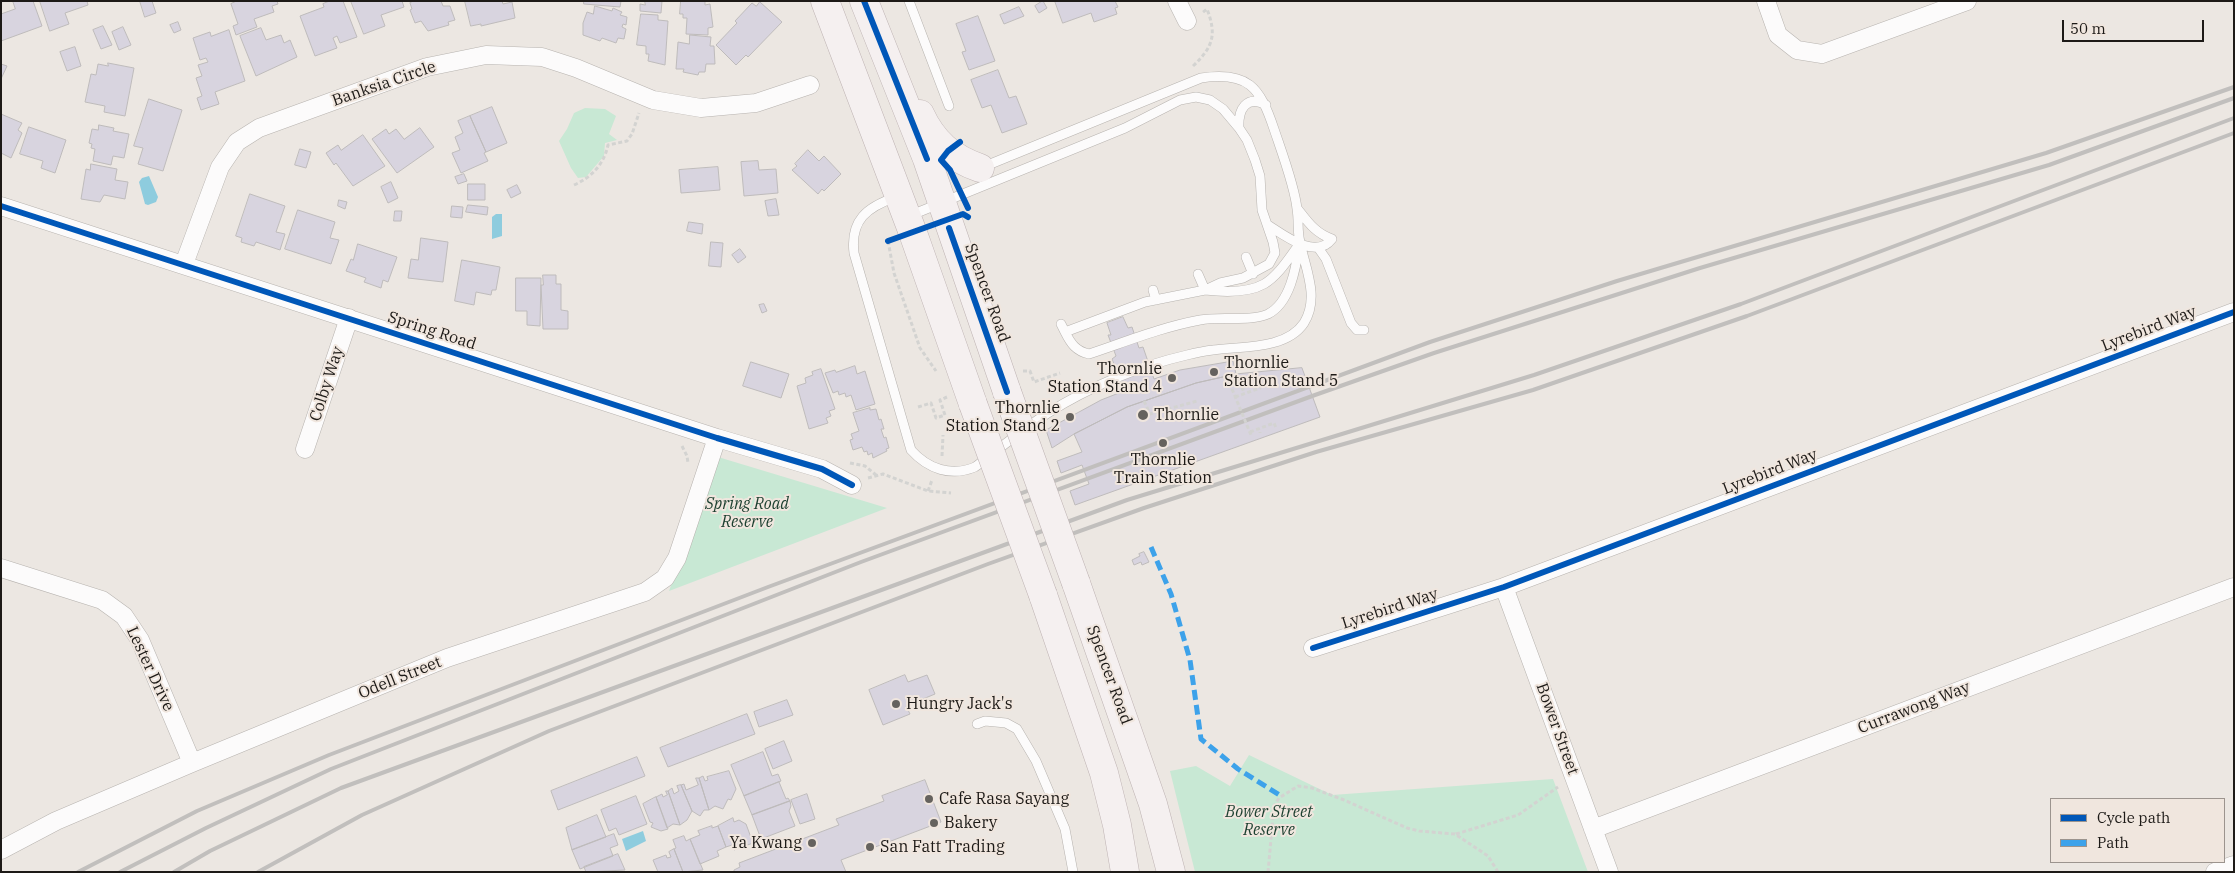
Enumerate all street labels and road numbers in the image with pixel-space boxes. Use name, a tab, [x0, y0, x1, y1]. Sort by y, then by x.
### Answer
street label: Banksia Circle	[330, 57, 438, 111]
street label: Spencer Road	[960, 241, 1014, 345]
street label: Lyrebird Way	[2099, 302, 2199, 356]
street label: Spring Road	[385, 308, 479, 354]
street label: Colby Way	[306, 344, 348, 424]
street label: Lyrebird Way	[1720, 445, 1820, 499]
street label: Lyrebird Way	[1339, 584, 1441, 634]
street label: Spencer Road	[1082, 623, 1136, 727]
street label: Lester Drive	[122, 624, 178, 714]
street label: Odell Street	[356, 653, 444, 703]
street label: Currawong Way	[1855, 678, 1973, 738]
street label: Bower Street	[1532, 680, 1582, 778]

